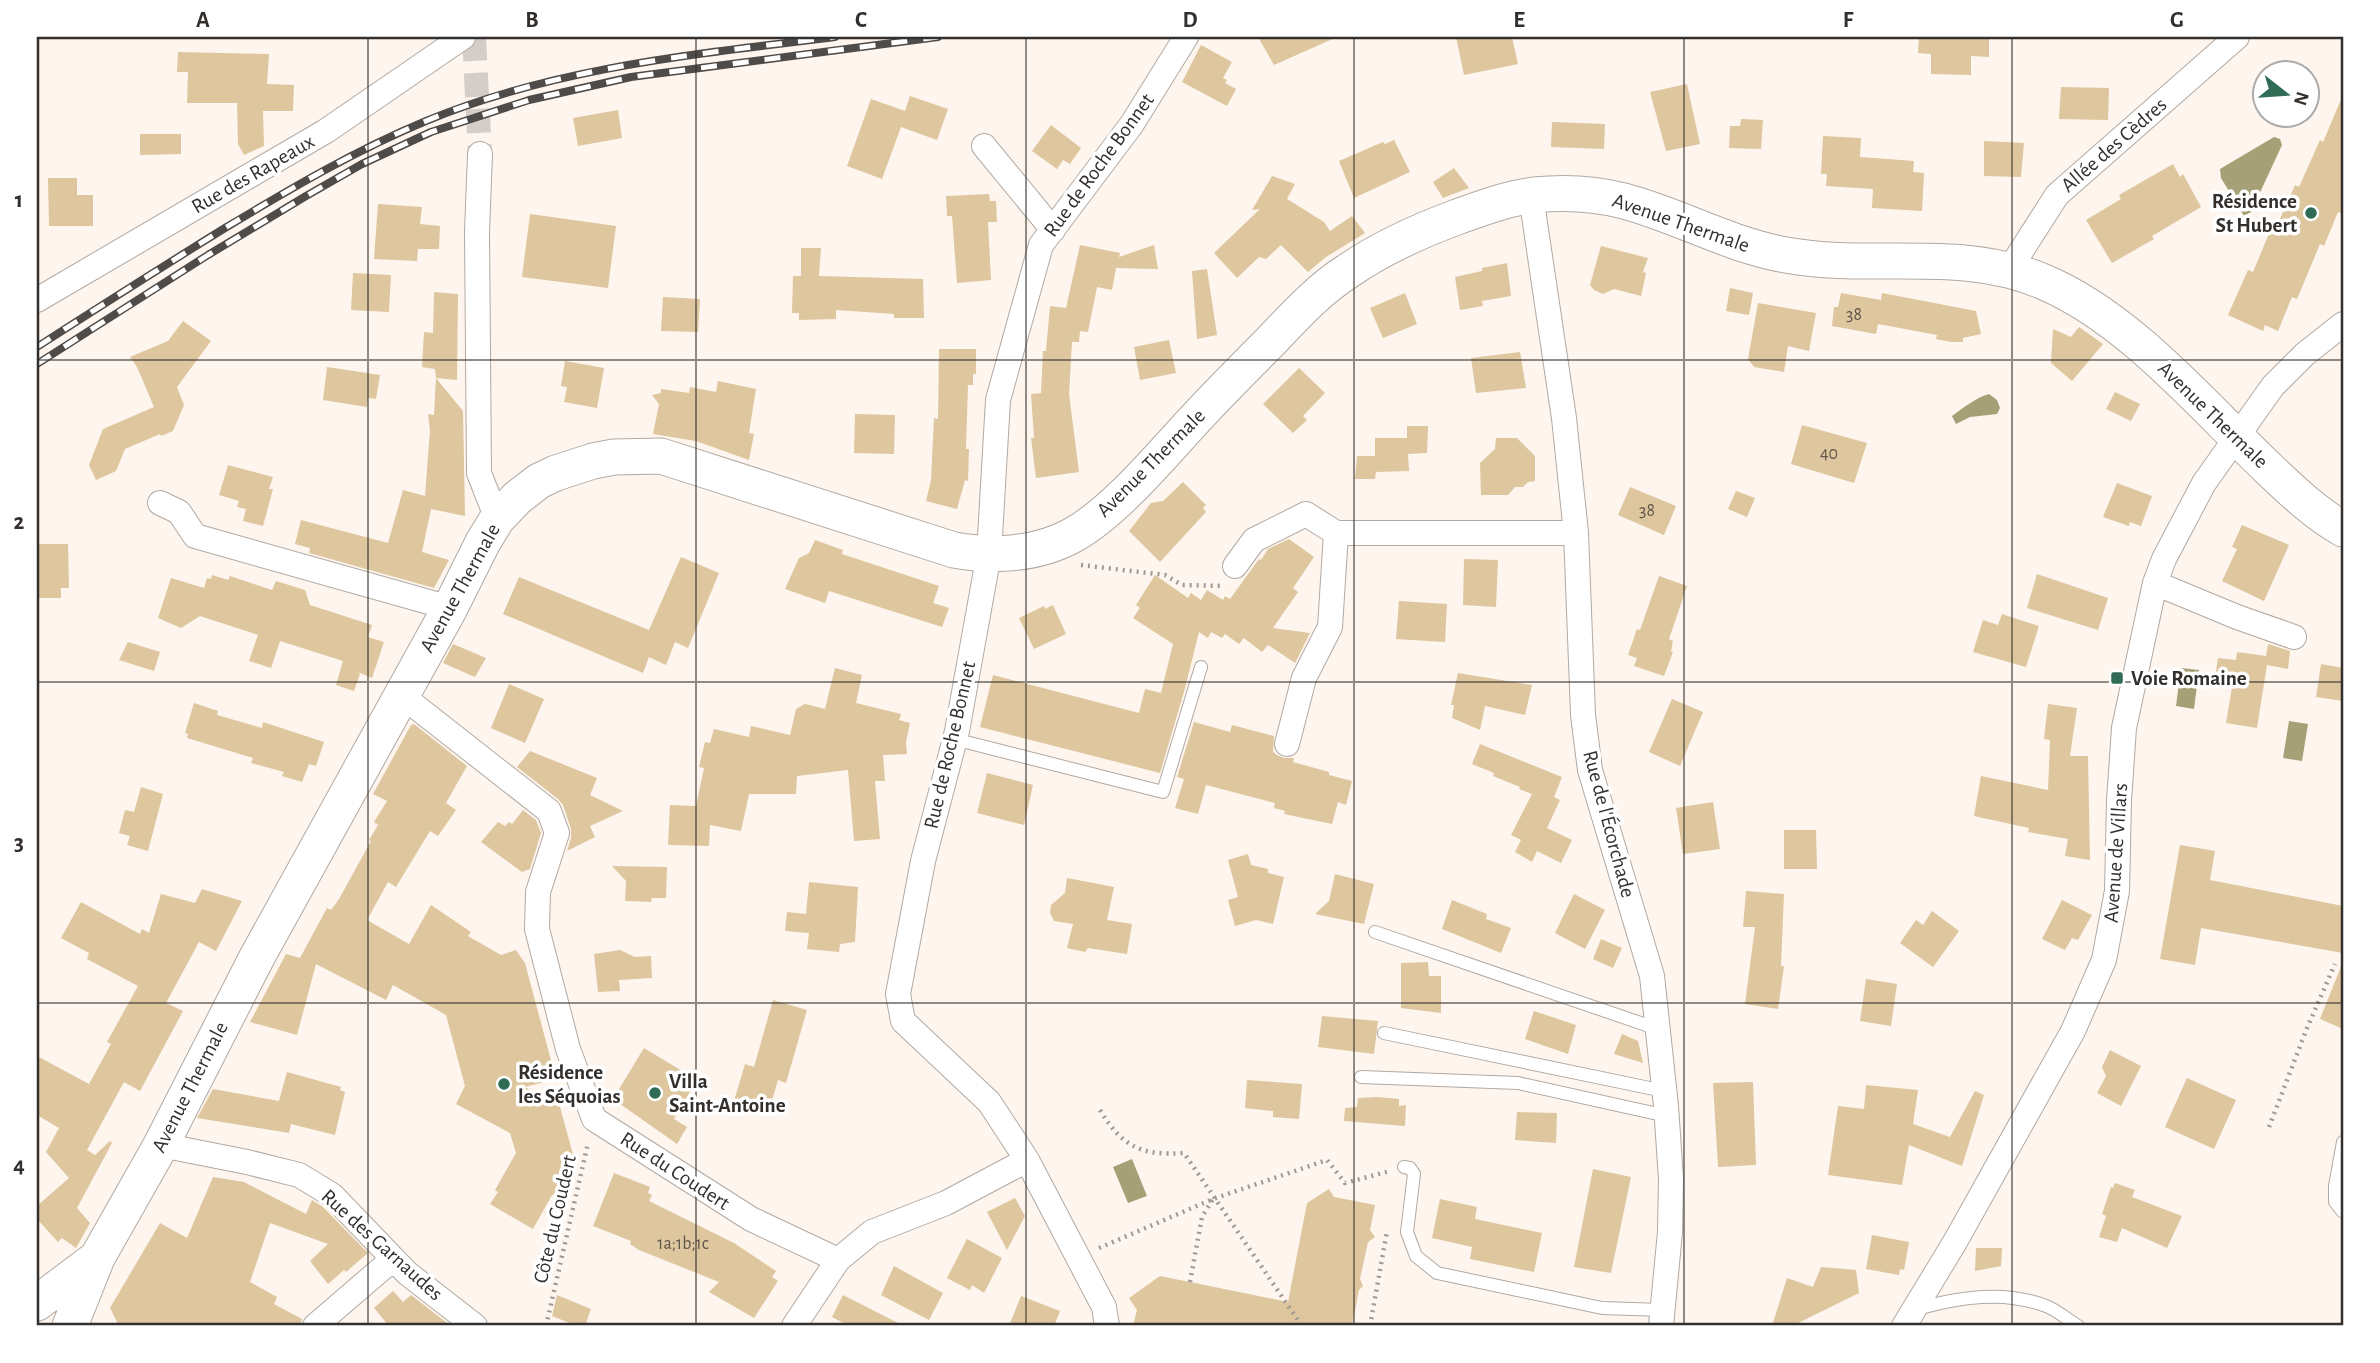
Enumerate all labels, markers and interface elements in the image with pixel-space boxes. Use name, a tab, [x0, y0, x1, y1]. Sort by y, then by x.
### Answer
text: A	[196, 9, 210, 32]
text: B	[525, 9, 539, 32]
text: C	[855, 9, 867, 32]
text: D	[1182, 9, 1198, 32]
text: E	[1513, 9, 1525, 32]
text: F	[1843, 9, 1854, 32]
text: G	[2170, 9, 2184, 32]
north arrow	[2250, 60, 2320, 130]
street label: Rue de Roche Bonnet	[1040, 89, 1158, 241]
text: N	[2290, 89, 2312, 108]
street label: Allée des Cèdres	[2057, 94, 2171, 196]
street label: Rue des Rapeaux	[188, 130, 318, 218]
text: 1	[15, 189, 23, 212]
street label: Avenue Thermale	[1610, 190, 1752, 256]
place label: Résidence St Hubert	[2212, 191, 2297, 236]
marker: Résidence St Hubert	[2303, 205, 2319, 221]
house number: 38	[1846, 306, 1862, 324]
street label: Avenue Thermale	[2154, 358, 2272, 472]
street label: Avenue Thermale	[1093, 405, 1209, 521]
house number: 40	[1820, 445, 1838, 463]
house number: 38	[1639, 502, 1655, 520]
text: 2	[14, 511, 25, 534]
street label: Avenue Thermale	[416, 520, 504, 656]
street label: Rue de Roche Bonnet	[920, 659, 980, 831]
place label: Voie Romaine	[2131, 668, 2247, 689]
marker: Voie Romaine	[2109, 670, 2125, 686]
street label: Rue de l'Écorchade	[1579, 748, 1641, 900]
street label: Avenue de Villars	[2101, 782, 2131, 924]
text: 3	[14, 832, 24, 855]
street label: Avenue Thermale	[148, 1018, 232, 1156]
place label: Résidence les Séquoias	[518, 1062, 621, 1107]
place label: Villa Saint-Antoine	[669, 1071, 786, 1116]
marker: Résidence les Séquoias	[496, 1076, 512, 1092]
marker: Villa Saint-Antoine	[647, 1085, 663, 1101]
street label: Rue du Coudert	[617, 1128, 734, 1214]
street label: Côte du Coudert	[530, 1153, 580, 1285]
text: 4	[13, 1154, 25, 1177]
street label: Rue des Garnaudes	[317, 1185, 447, 1305]
house number: 1a;1b;1c	[657, 1235, 709, 1253]

